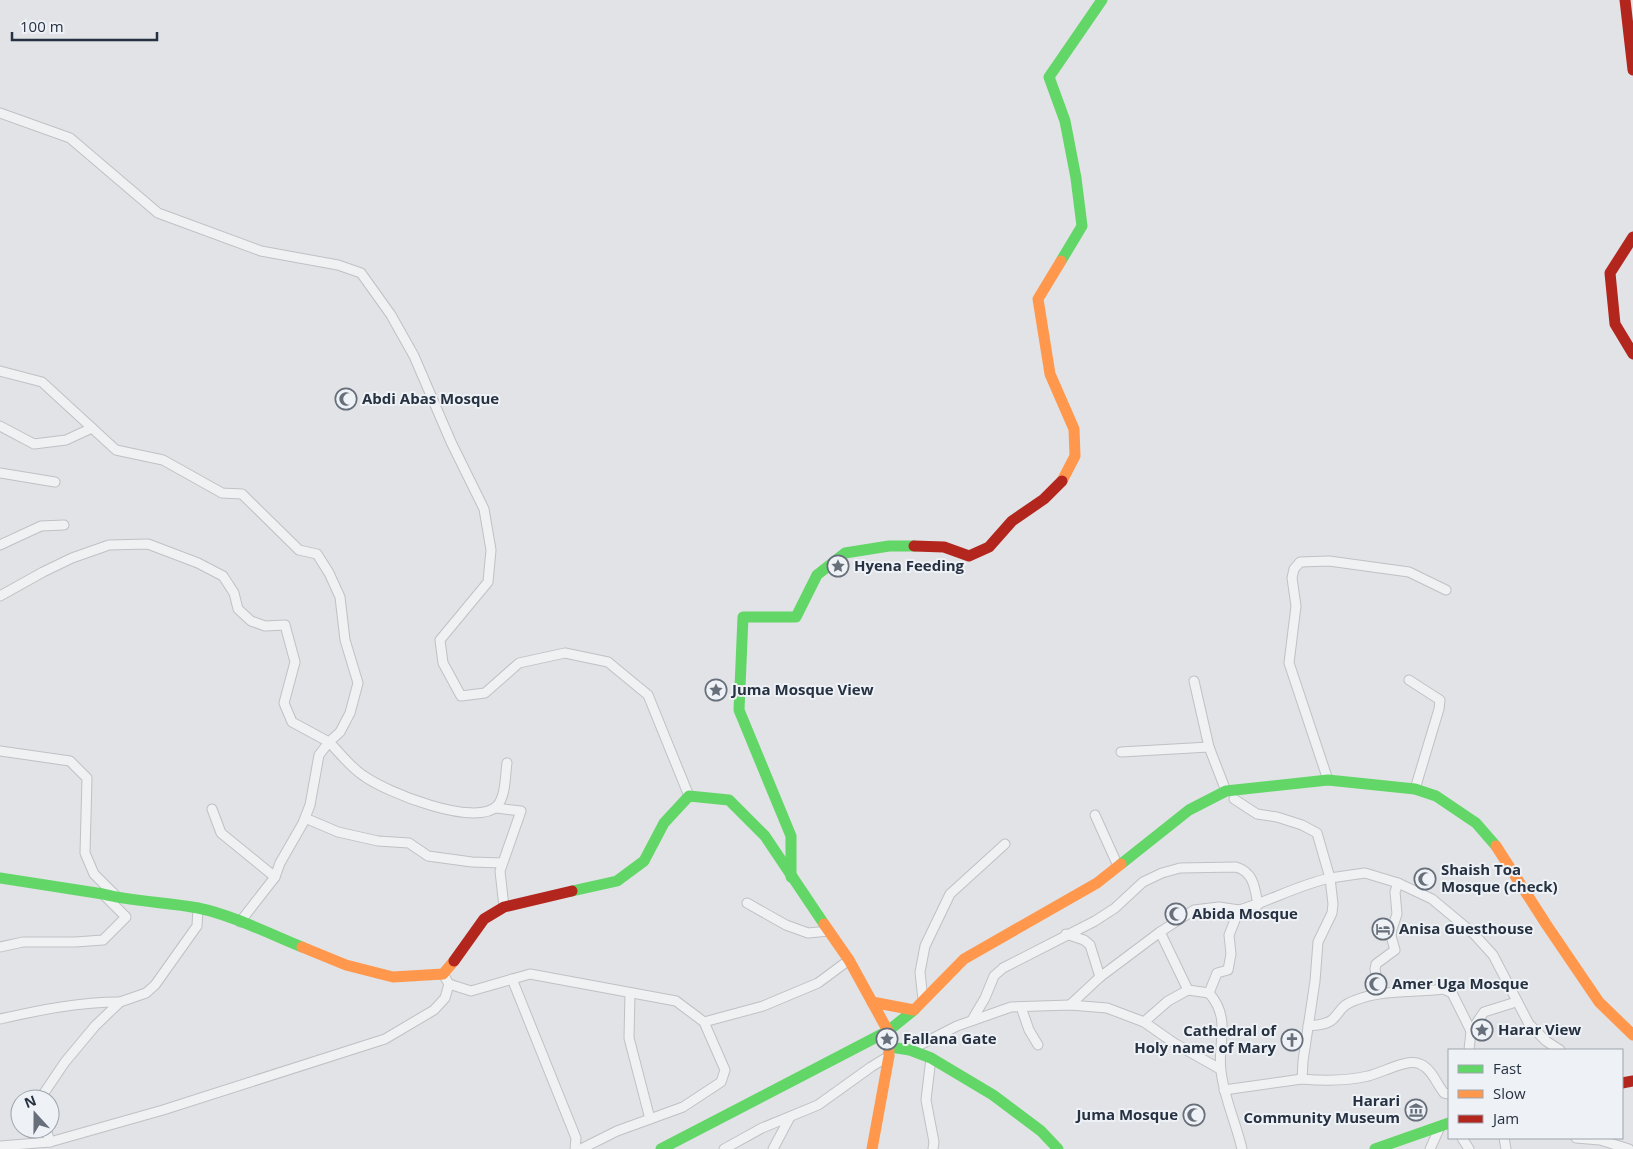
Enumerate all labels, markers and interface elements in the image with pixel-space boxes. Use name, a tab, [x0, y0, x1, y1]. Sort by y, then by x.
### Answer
scale bar	[12, 10, 158, 42]
text: 100 m	[20, 16, 64, 36]
mosque icon: Abdi Abas Mosque	[334, 387, 358, 411]
place label: Abdi Abas Mosque	[362, 388, 499, 408]
place icon: Hyena Feeding	[826, 554, 850, 578]
place label: Hyena Feeding	[854, 555, 965, 575]
place icon: Juma Mosque View	[704, 678, 728, 702]
place label: Juma Mosque View	[730, 679, 874, 699]
place label: Shaish Toa Mosque (check)	[1441, 859, 1558, 896]
mosque icon: Shaish Toa Mosque (check)	[1413, 867, 1437, 891]
mosque icon: Abida Mosque	[1164, 902, 1188, 926]
place label: Abida Mosque	[1192, 903, 1298, 923]
hotel icon: Anisa Guesthouse	[1371, 917, 1395, 941]
place label: Anisa Guesthouse	[1399, 918, 1533, 938]
mosque icon: Amer Uga Mosque	[1364, 972, 1388, 996]
place label: Amer Uga Mosque	[1392, 973, 1529, 993]
place icon: Harar View	[1470, 1018, 1494, 1042]
place label: Harar View	[1498, 1019, 1581, 1039]
place label: Cathedral of Holy name of Mary	[1134, 1020, 1277, 1057]
place icon: Fallana Gate	[875, 1027, 899, 1051]
place label: Fallana Gate	[903, 1028, 997, 1048]
church icon: Cathedral of Holy name of Mary	[1280, 1028, 1304, 1052]
legend	[1448, 1049, 1623, 1139]
text: Fast	[1493, 1058, 1522, 1078]
text: Slow	[1493, 1083, 1526, 1103]
north arrow	[10, 1089, 60, 1139]
text: N	[21, 1090, 39, 1112]
place label: Harari Community Museum	[1244, 1090, 1400, 1127]
museum icon: Harari Community Museum	[1404, 1098, 1428, 1122]
mosque icon: Juma Mosque	[1182, 1103, 1206, 1127]
place label: Juma Mosque	[1074, 1104, 1178, 1124]
text: Jam	[1491, 1108, 1519, 1128]

